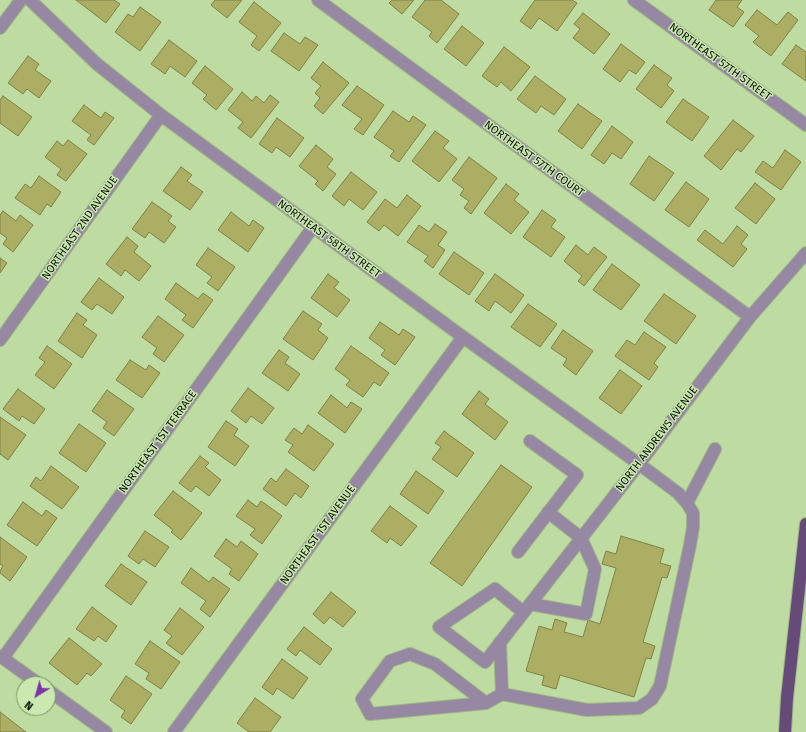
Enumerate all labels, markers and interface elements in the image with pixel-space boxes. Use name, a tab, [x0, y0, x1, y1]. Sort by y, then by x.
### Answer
street label: NORTHEAST 57TH STREET	[666, 21, 774, 103]
street label: NORTHEAST 57TH COURT	[481, 118, 587, 200]
street label: NORTHEAST 2ND AVENUE	[39, 174, 121, 282]
street label: NORTHEAST 58TH STREET	[275, 197, 383, 281]
street label: NORTH ANDREWS AVENUE	[613, 384, 701, 494]
street label: NORTHEAST 1ST TERRACE	[116, 388, 200, 496]
street label: NORTHEAST 1ST AVENUE	[278, 483, 358, 587]
north arrow	[16, 676, 56, 716]
text: N	[22, 698, 36, 713]

